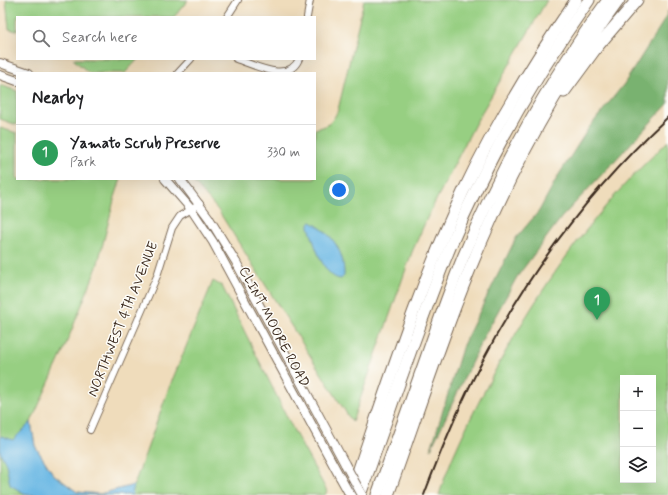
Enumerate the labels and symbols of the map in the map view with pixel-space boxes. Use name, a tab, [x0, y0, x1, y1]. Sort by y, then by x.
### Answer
your location	[329, 180, 349, 200]
street label: NORTHWEST 4TH AVENUE	[84, 239, 162, 399]
street label: CLINT MOORE ROAD	[235, 264, 313, 390]
pin: 1	[584, 287, 610, 320]

